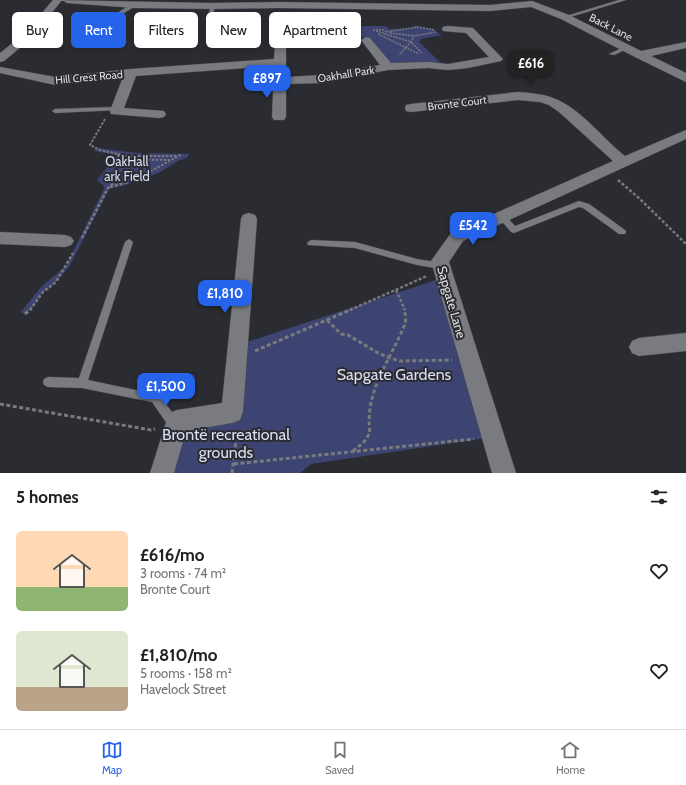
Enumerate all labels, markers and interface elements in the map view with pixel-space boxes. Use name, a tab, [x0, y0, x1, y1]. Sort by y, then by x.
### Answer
street label: Back Lane	[587, 10, 635, 44]
chip: Buy	[12, 12, 63, 48]
chip: Rent	[71, 12, 126, 48]
chip: Filters	[134, 12, 198, 48]
chip: New	[206, 12, 261, 48]
chip: Apartment	[269, 12, 361, 48]
pin: £616	[507, 50, 555, 84]
text: £616	[518, 55, 544, 71]
street label: Oakhall Park	[317, 63, 375, 85]
pin: £897	[243, 65, 291, 99]
street label: Hill Crest Road	[55, 67, 123, 87]
text: £897	[253, 70, 281, 86]
street label: Bronte Court	[427, 92, 488, 114]
park label: OakHall ark Field	[104, 153, 150, 184]
pin: £542	[449, 212, 497, 246]
text: £542	[459, 217, 487, 233]
street label: Sapgate Lane	[434, 264, 470, 340]
pin: £1,810	[192, 280, 258, 314]
text: £1,810	[207, 285, 243, 301]
park label: Sapgate Gardens	[337, 365, 452, 384]
pin: £1,500	[133, 373, 199, 407]
text: £1,500	[146, 378, 186, 394]
park label: Brontë recreational grounds	[162, 425, 290, 462]
icon: filters	[648, 486, 670, 508]
text: 5 homes	[16, 487, 79, 507]
text: £616/mo	[140, 545, 204, 565]
icon: home	[48, 547, 96, 595]
icon: heart	[648, 560, 670, 582]
text: 3 rooms · 74 m²	[140, 565, 226, 581]
text: Bronte Court	[140, 581, 210, 597]
text: £1,810/mo	[140, 645, 218, 665]
icon: home	[48, 647, 96, 695]
icon: heart	[648, 660, 670, 682]
text: 5 rooms · 158 m²	[140, 665, 232, 681]
text: Havelock Street	[140, 681, 226, 697]
tab: Map	[101, 739, 123, 777]
tab: Saved	[325, 739, 354, 777]
tab: Home	[556, 739, 585, 777]

